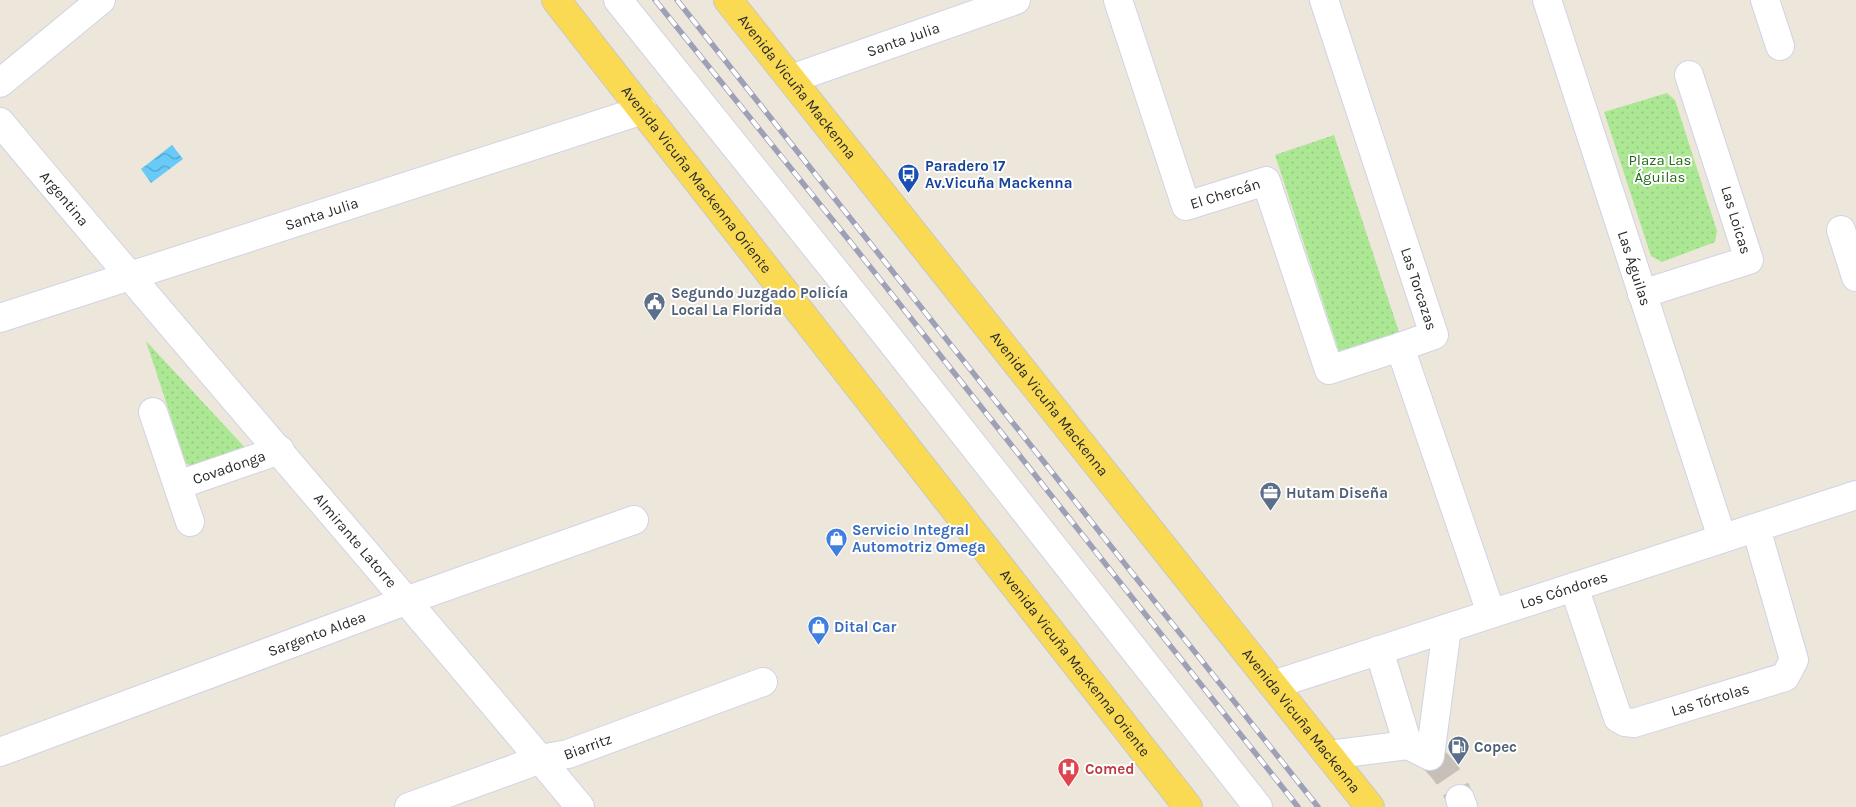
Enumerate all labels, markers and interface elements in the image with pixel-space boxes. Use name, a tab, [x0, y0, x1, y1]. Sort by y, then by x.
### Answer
street label: Avenida Vicuña Mackenna	[734, 11, 860, 163]
street label: Santa Julia	[864, 18, 942, 61]
street label: Avenida Vicuña Mackenna Oriente	[618, 82, 776, 277]
park label: Plaza Las Águilas	[1629, 151, 1691, 186]
place label: Paradero 17 Av.Vicuña Mackenna	[925, 157, 1072, 192]
bus stop icon: Paradero 17 Av.Vicuña Mackenna	[897, 163, 921, 194]
street label: Argentina	[36, 167, 93, 230]
street label: El Chercán	[1188, 174, 1263, 213]
street label: Las Loicas	[1717, 184, 1755, 256]
street label: Santa Julia	[283, 194, 361, 234]
street label: Las Águilas	[1614, 228, 1655, 308]
street label: Las Torcazas	[1397, 245, 1441, 332]
place label: Segundo Juzgado Policía Local La Florida	[671, 284, 848, 319]
public building icon: Segundo Juzgado Policía Local La Florida	[643, 290, 667, 321]
street label: Avenida Vicuña Mackenna	[986, 328, 1112, 480]
street label: Covadonga	[190, 447, 268, 488]
office icon: Hutam Diseña	[1258, 481, 1282, 512]
place label: Hutam Diseña	[1286, 484, 1388, 502]
street label: Almirante Latorre	[310, 490, 401, 592]
place label: Servicio Integral Automotriz Omega	[852, 521, 986, 556]
shop icon: Servicio Integral Automotriz Omega	[824, 527, 848, 558]
street label: Avenida Vicuña Mackenna Oriente	[996, 566, 1154, 760]
street label: Los Cóndores	[1518, 567, 1610, 613]
street label: Sargento Aldea	[265, 608, 368, 660]
shop icon: Dital Car	[806, 615, 830, 646]
place label: Dital Car	[834, 618, 897, 636]
street label: Avenida Vicuña Mackenna	[1238, 645, 1364, 797]
street label: Las Tórtolas	[1669, 679, 1752, 720]
street label: Biarritz	[561, 730, 614, 764]
fuel station icon: Copec	[1446, 735, 1470, 766]
place label: Copec	[1474, 738, 1517, 756]
hospital icon: Comed	[1057, 757, 1081, 788]
place label: Comed	[1085, 760, 1134, 778]

